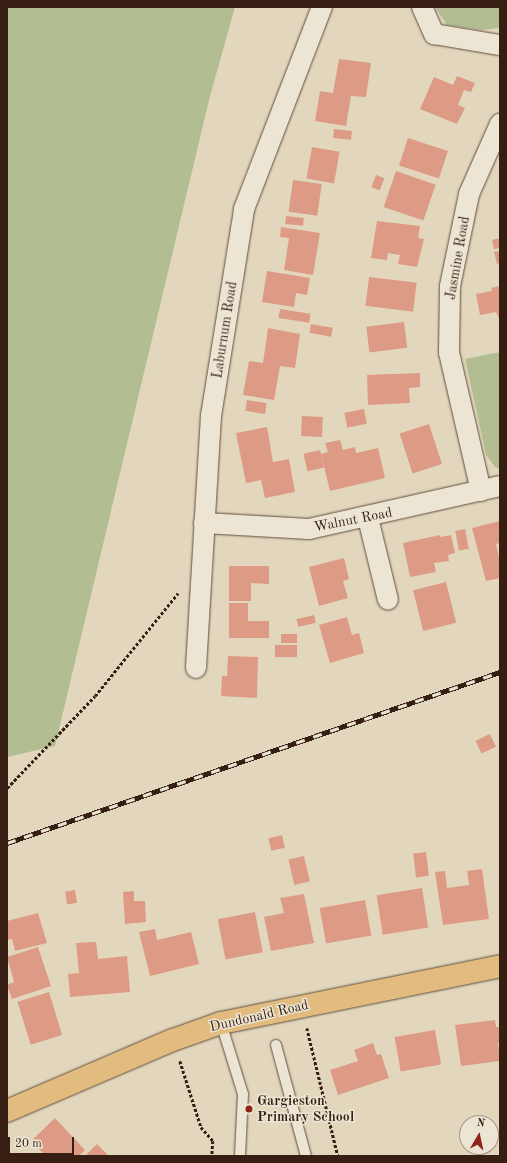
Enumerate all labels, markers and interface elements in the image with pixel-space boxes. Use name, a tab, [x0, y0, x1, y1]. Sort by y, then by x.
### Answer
street label: Jasmine Road	[442, 215, 474, 301]
street label: Laburnum Road	[209, 280, 241, 380]
street label: Walnut Road	[312, 504, 394, 536]
street label: Dundonald Road	[208, 996, 310, 1036]
place label: Gargieston Primary School	[257, 1093, 354, 1126]
marker: Gargieston Primary School	[244, 1104, 254, 1114]
north arrow	[459, 1115, 499, 1155]
text: N	[476, 1118, 486, 1130]
scale bar	[10, 1129, 76, 1155]
text: 20 m	[15, 1138, 42, 1150]

